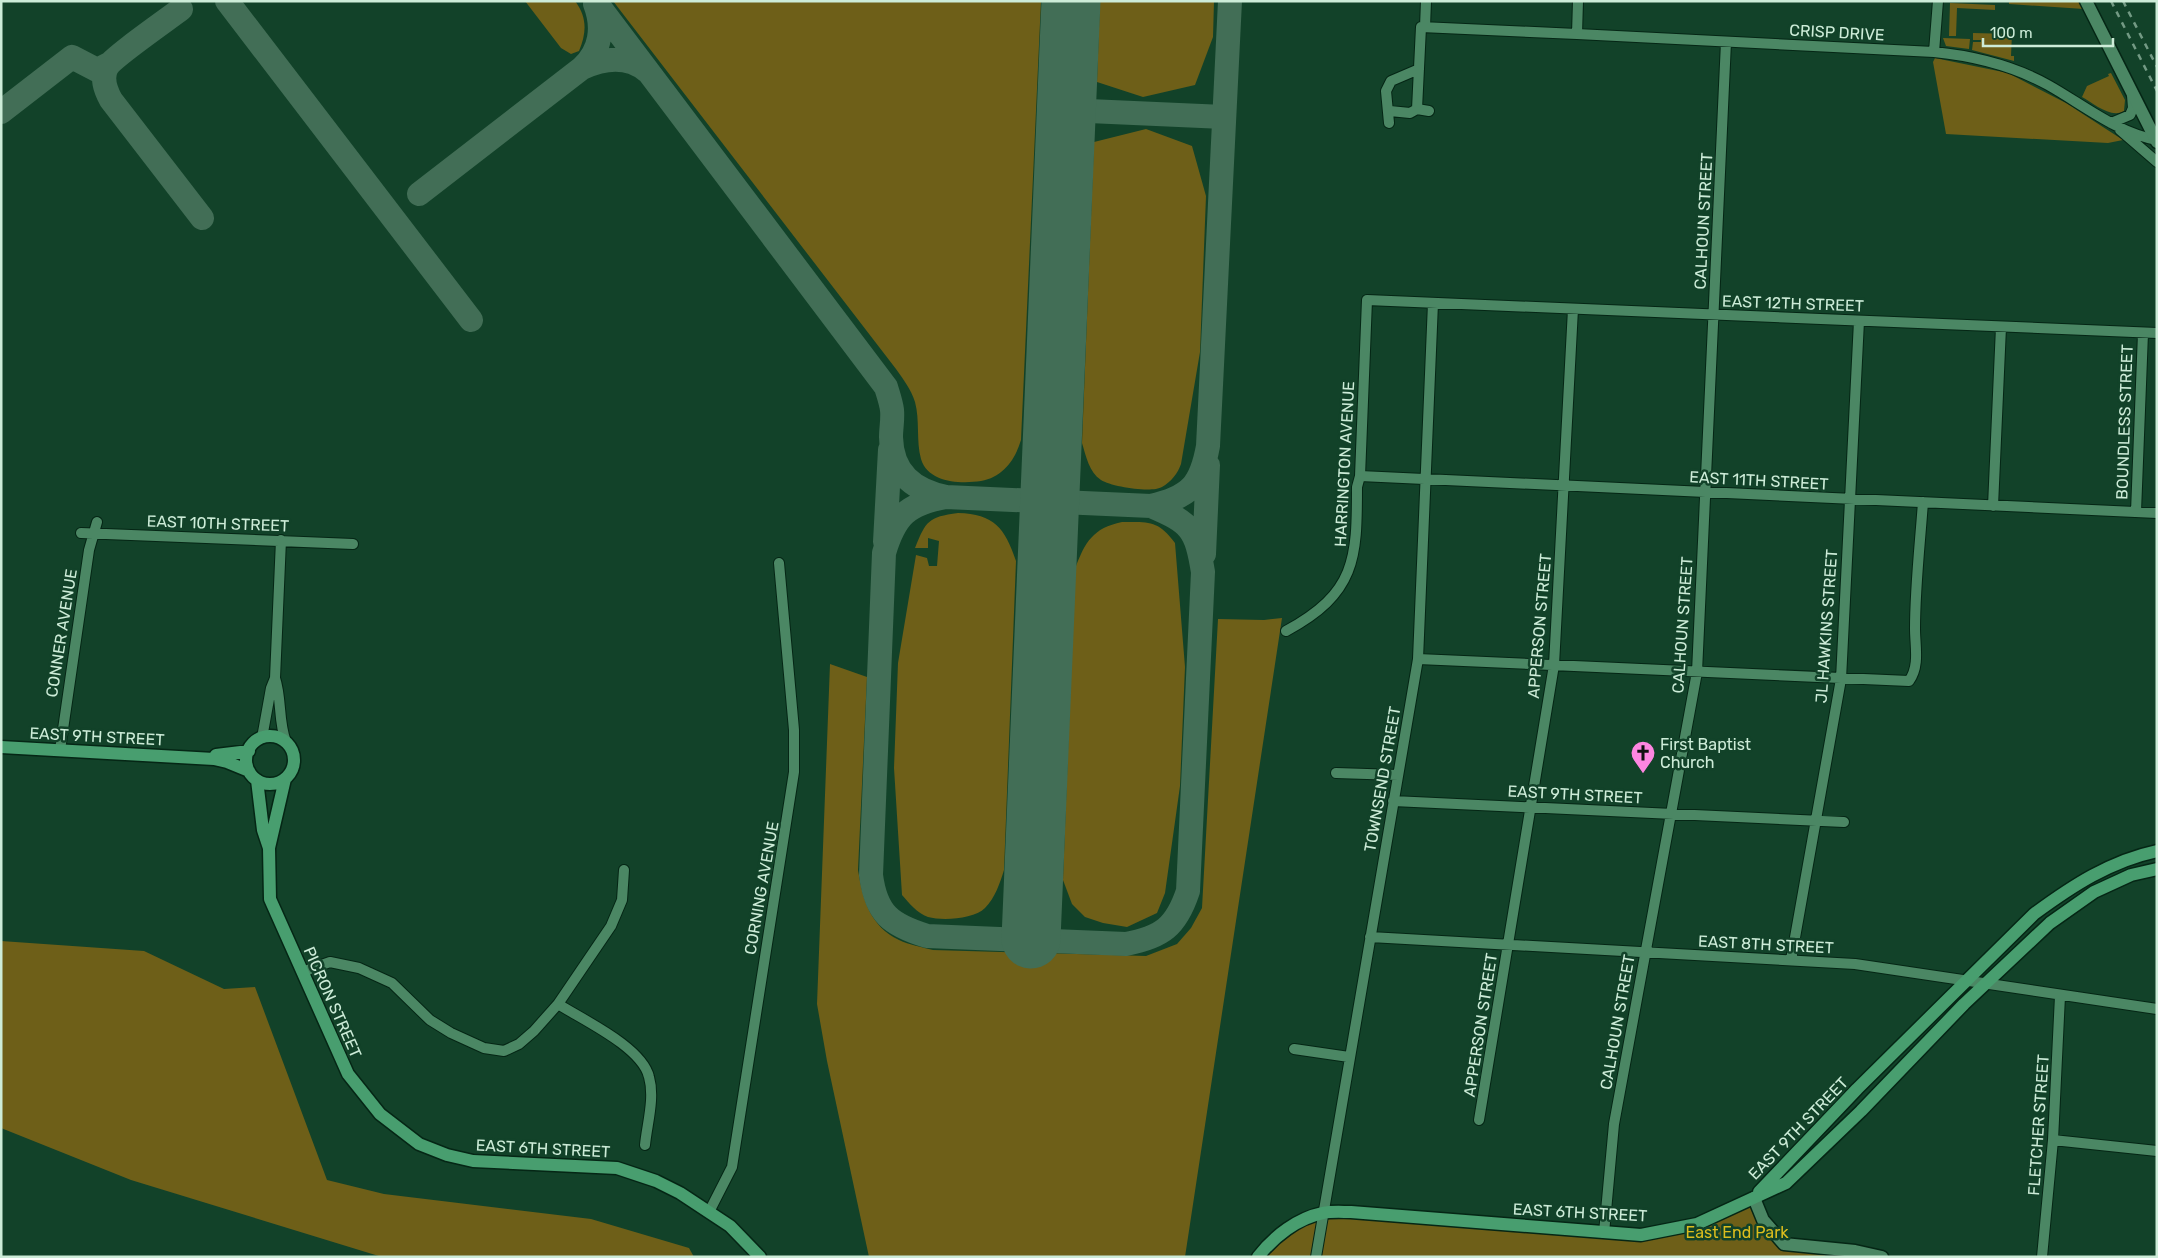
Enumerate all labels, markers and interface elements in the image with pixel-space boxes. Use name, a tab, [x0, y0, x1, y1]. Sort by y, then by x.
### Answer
scale bar	[1983, 15, 2113, 47]
street label: CRISP DRIVE	[1789, 21, 1885, 44]
text: 100 m	[1990, 24, 2032, 42]
street label: CALHOUN STREET	[1690, 152, 1717, 290]
street label: EAST 12TH STREET	[1722, 292, 1864, 315]
street label: BOUNDLESS STREET	[2112, 344, 2137, 500]
street label: HARRINGTON AVENUE	[1331, 381, 1358, 547]
street label: EAST 11TH STREET	[1689, 467, 1829, 494]
street label: EAST 10TH STREET	[146, 512, 290, 535]
street label: JL HAWKINS STREET	[1812, 548, 1841, 704]
street label: APPERSON STREET	[1524, 553, 1555, 699]
street label: CALHOUN STREET	[1668, 556, 1697, 694]
street label: CONNER AVENUE	[42, 568, 81, 699]
street label: TOWNSEND STREET	[1360, 705, 1405, 853]
street label: EAST 9TH STREET	[29, 723, 165, 750]
place label: First Baptist Church	[1660, 735, 1751, 772]
church icon: First Baptist Church	[1630, 740, 1656, 774]
street label: EAST 9TH STREET	[1507, 781, 1643, 808]
street label: CORNING AVENUE	[740, 820, 783, 956]
street label: EAST 8TH STREET	[1698, 931, 1834, 958]
street label: PICRON STREET	[299, 944, 366, 1061]
street label: APPERSON STREET	[1460, 952, 1501, 1098]
street label: CALHOUN STREET	[1596, 953, 1639, 1091]
street label: FLETCHER STREET	[2024, 1054, 2053, 1196]
street label: EAST 9TH STREET	[1745, 1073, 1852, 1184]
street label: EAST 6TH STREET	[475, 1135, 611, 1162]
street label: EAST 6TH STREET	[1512, 1199, 1648, 1226]
park label: East End Park	[1686, 1223, 1789, 1242]

